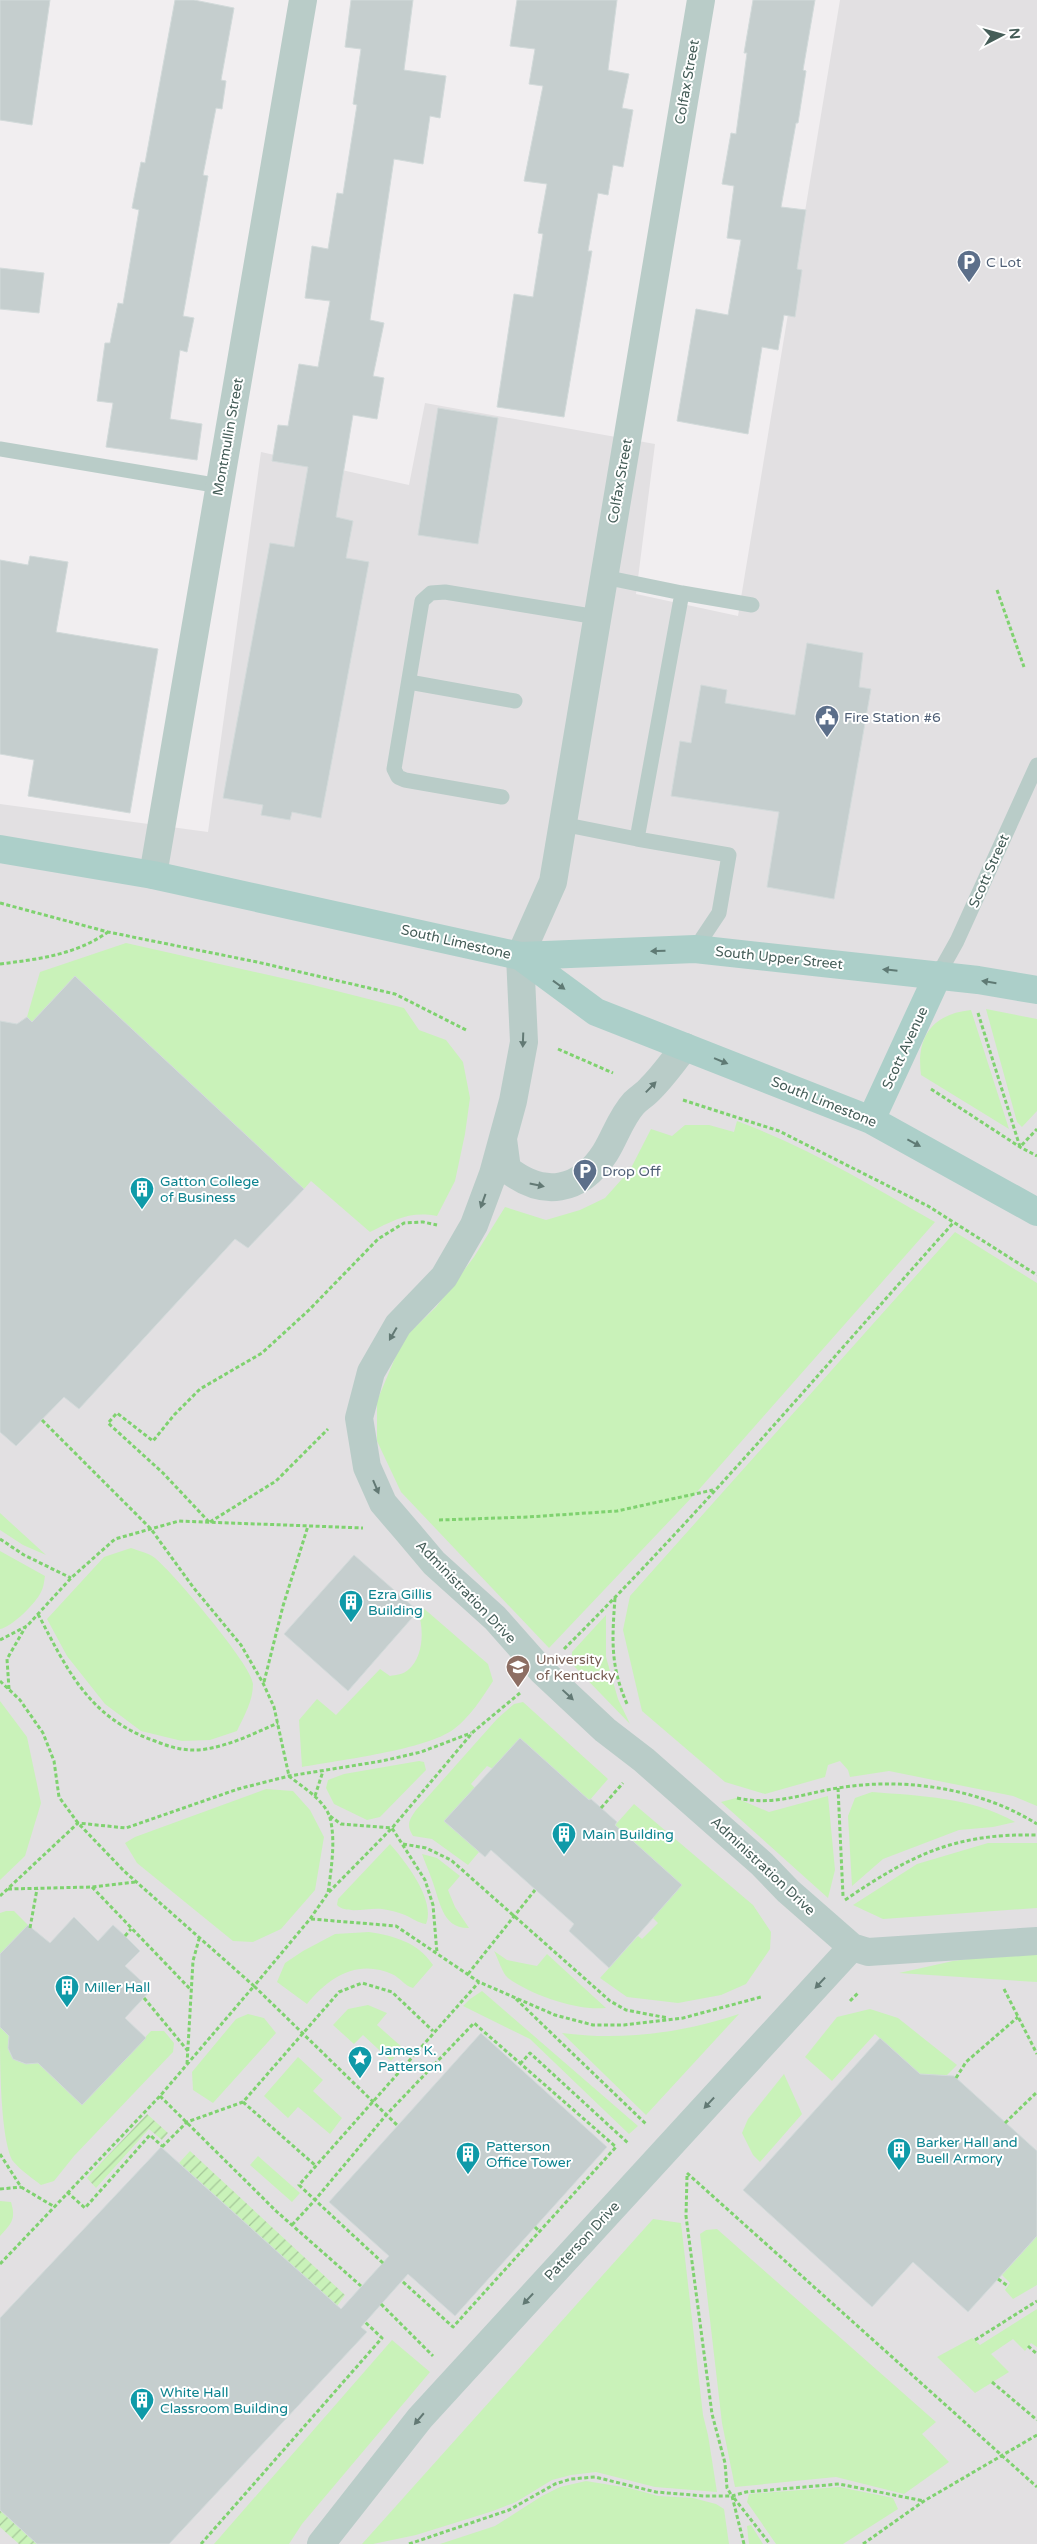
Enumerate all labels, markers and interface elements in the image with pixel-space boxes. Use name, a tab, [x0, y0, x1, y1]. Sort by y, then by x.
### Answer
north arrow	[977, 10, 1027, 60]
text: N	[1005, 27, 1023, 40]
street label: Colfax Street	[671, 38, 703, 126]
parking icon: C Lot	[956, 249, 982, 283]
place label: C Lot	[986, 254, 1022, 271]
street label: Montmullin Street	[209, 376, 247, 497]
street label: Colfax Street	[604, 437, 636, 525]
public building icon: Fire Station #6	[814, 704, 840, 738]
place label: Fire Station #6	[844, 709, 941, 726]
street label: Scott Street	[965, 831, 1013, 910]
street label: South Limestone	[399, 921, 513, 963]
street label: South Upper Street	[714, 943, 844, 973]
one-way arrow	[650, 947, 666, 955]
one-way arrow	[881, 966, 897, 974]
one-way arrow	[981, 978, 997, 986]
one-way arrow	[553, 980, 566, 990]
street label: Scott Avenue	[879, 1004, 932, 1092]
one-way arrow	[519, 1032, 527, 1048]
one-way arrow	[714, 1058, 729, 1065]
street label: South Limestone	[769, 1073, 879, 1131]
one-way arrow	[645, 1082, 657, 1094]
one-way arrow	[907, 1139, 921, 1148]
parking icon: Drop Off	[572, 1158, 598, 1192]
place label: Drop Off	[602, 1163, 661, 1180]
place label: Gatton College of Business	[160, 1173, 259, 1206]
building icon: Gatton College of Business	[129, 1176, 155, 1210]
one-way arrow	[529, 1181, 545, 1189]
one-way arrow	[479, 1194, 487, 1209]
one-way arrow	[389, 1327, 398, 1340]
one-way arrow	[372, 1480, 380, 1494]
street label: Administration Drive	[412, 1537, 520, 1647]
place label: Ezra Gillis Building	[368, 1586, 432, 1619]
building icon: Ezra Gillis Building	[338, 1589, 364, 1623]
place label: University of Kentucky	[536, 1651, 616, 1684]
school or university icon: University of Kentucky	[505, 1654, 531, 1688]
one-way arrow	[561, 1689, 573, 1701]
street label: Administration Drive	[707, 1813, 819, 1919]
building icon: Main Building	[551, 1821, 577, 1855]
place label: Main Building	[582, 1826, 674, 1843]
building icon: Miller Hall	[54, 1974, 80, 2008]
one-way arrow	[814, 1977, 825, 1990]
place label: Miller Hall	[84, 1979, 150, 1996]
place label: James K. Patterson	[378, 2042, 442, 2075]
place icon: James K. Patterson	[347, 2045, 373, 2079]
one-way arrow	[704, 2096, 715, 2109]
place label: Barker Hall and Buell Armory	[916, 2134, 1018, 2167]
building icon: Barker Hall and Buell Armory	[886, 2137, 912, 2171]
place label: Patterson Office Tower	[486, 2138, 572, 2171]
building icon: Patterson Office Tower	[455, 2141, 481, 2175]
street label: Patterson Drive	[541, 2198, 623, 2284]
one-way arrow	[522, 2293, 534, 2305]
place label: White Hall Classroom Building	[160, 2384, 288, 2417]
building icon: White Hall Classroom Building	[129, 2387, 155, 2421]
one-way arrow	[413, 2413, 424, 2426]

